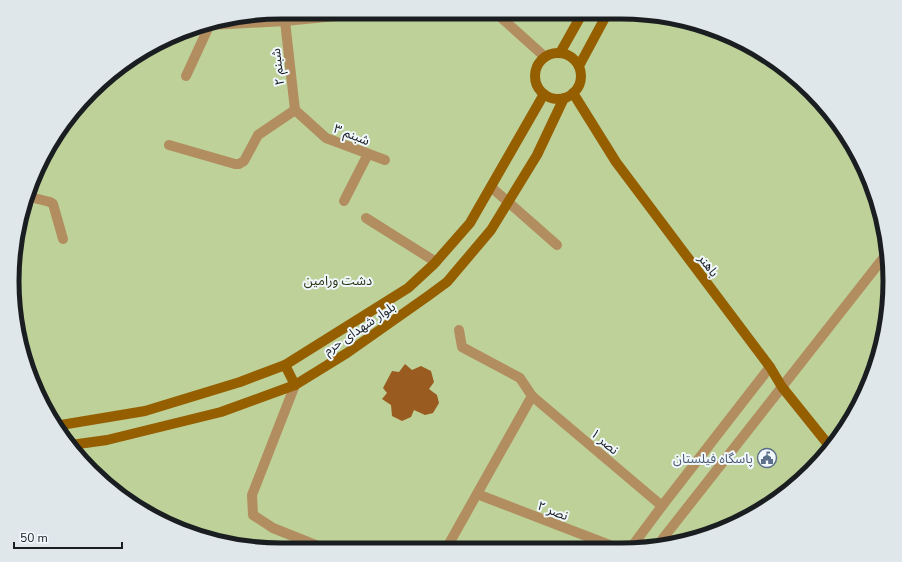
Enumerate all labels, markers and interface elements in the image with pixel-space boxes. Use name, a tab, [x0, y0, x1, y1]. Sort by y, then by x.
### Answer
street label: شبنم ۲	[267, 47, 290, 86]
street label: شبنم ۳	[331, 120, 372, 151]
street label: باهنر	[693, 250, 723, 281]
park label: دشت ورامین	[304, 272, 372, 290]
street label: بلوار شهدای حرم	[320, 298, 399, 360]
street label: نصر ۱	[586, 425, 622, 459]
public building icon: پاسگاه فیلستان	[756, 447, 778, 469]
place label: پاسگاه فیلستان	[673, 450, 753, 468]
street label: نصر ۲	[535, 497, 571, 525]
scale bar	[14, 524, 122, 550]
text: 50 m	[20, 530, 48, 546]

